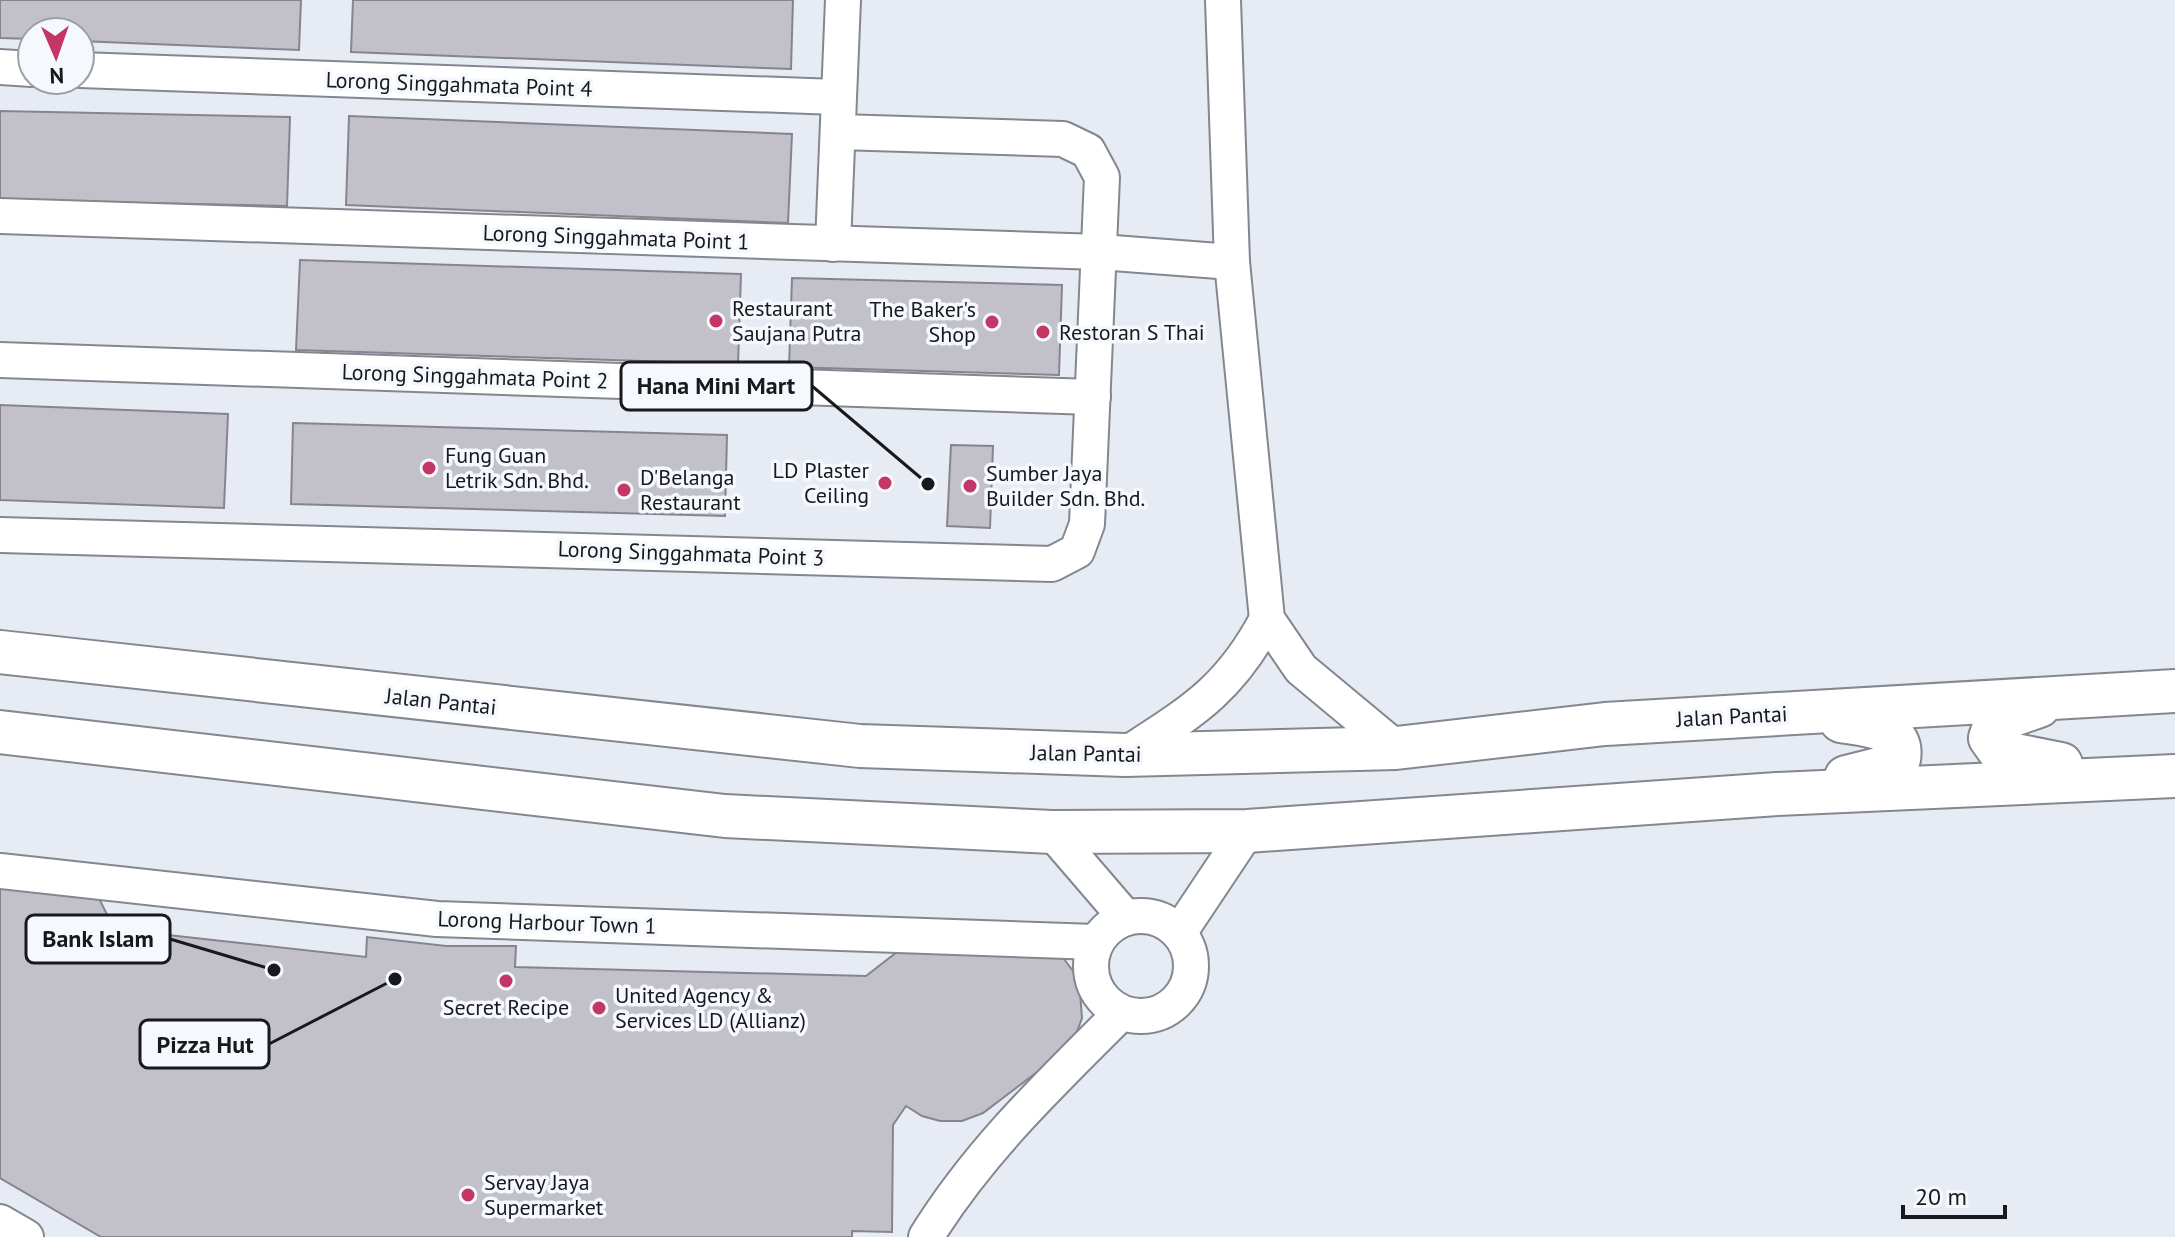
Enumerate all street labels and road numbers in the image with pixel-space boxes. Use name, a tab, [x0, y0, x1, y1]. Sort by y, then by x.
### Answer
street label: Lorong Singgahmata Point 4	[325, 65, 593, 103]
street label: Lorong Singgahmata Point 1	[482, 218, 750, 256]
street label: Lorong Singgahmata Point 2	[341, 357, 609, 395]
street label: Lorong Singgahmata Point 3	[557, 534, 825, 572]
street label: Jalan Pantai	[383, 681, 498, 721]
street label: Jalan Pantai	[1675, 699, 1788, 733]
street label: Jalan Pantai	[1029, 738, 1142, 768]
street label: Lorong Harbour Town 1	[437, 904, 657, 940]

